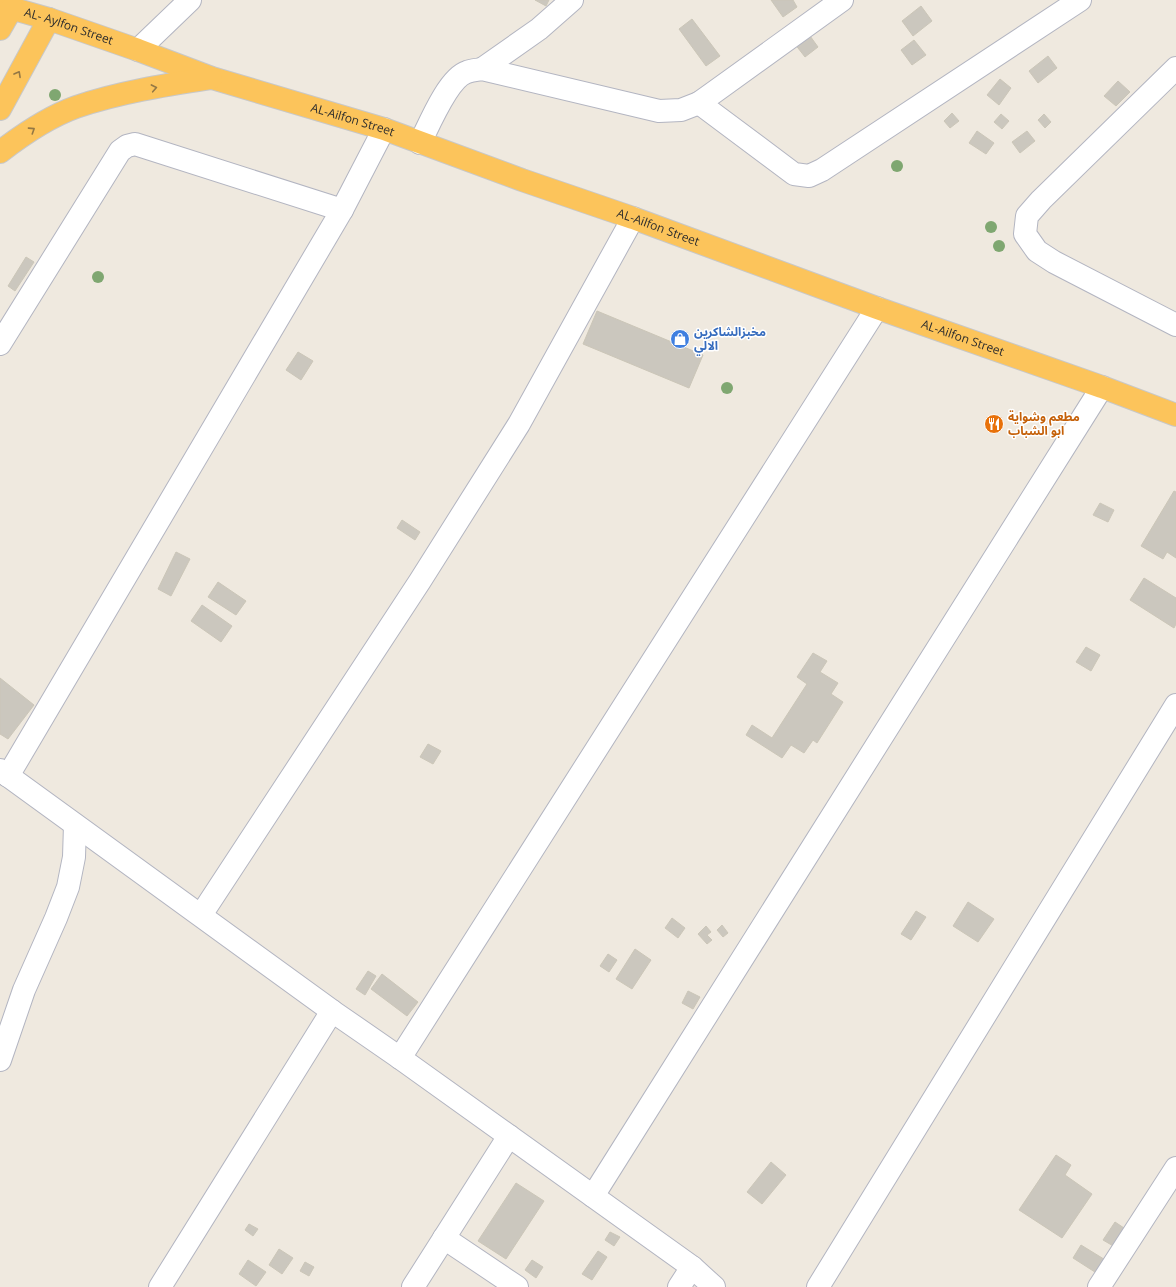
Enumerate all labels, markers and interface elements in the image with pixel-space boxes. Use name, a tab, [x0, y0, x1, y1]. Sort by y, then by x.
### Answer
street label: AL- Aylfon Street	[22, 3, 116, 49]
one-way arrow	[13, 71, 20, 78]
one-way arrow	[151, 84, 157, 92]
street label: AL-Ailfon Street	[309, 99, 397, 140]
one-way arrow	[28, 128, 35, 135]
street label: AL-Ailfon Street	[615, 204, 702, 250]
street label: AL-Ailfon Street	[919, 315, 1007, 360]
place label: مخبزالشاكرين الالي	[694, 323, 766, 356]
shop icon: مخبزالشاكرين الالي	[669, 328, 691, 350]
place label: مطعم وشواية ابو الشباب	[1008, 408, 1080, 439]
restaurant icon: مطعم وشواية ابو الشباب	[983, 413, 1005, 435]

